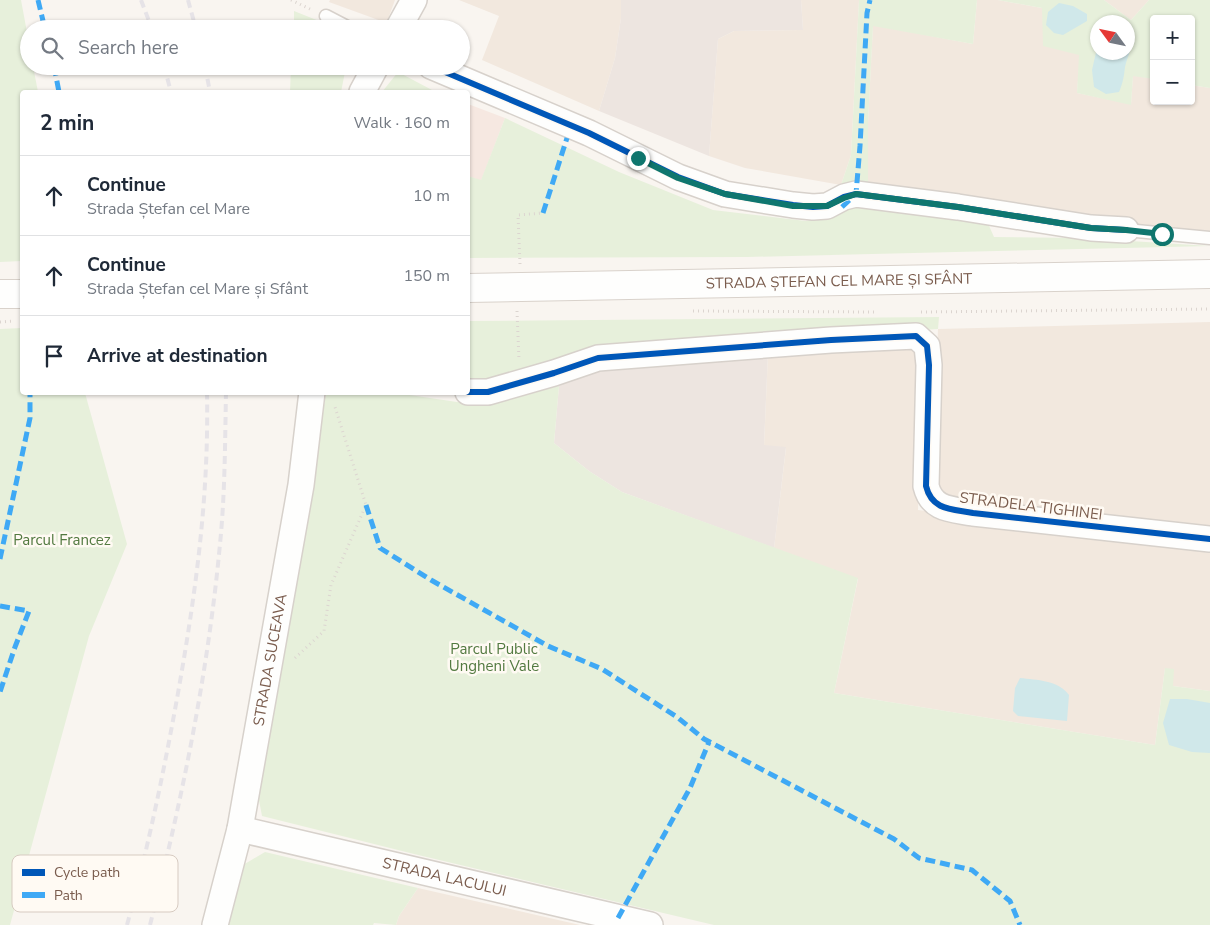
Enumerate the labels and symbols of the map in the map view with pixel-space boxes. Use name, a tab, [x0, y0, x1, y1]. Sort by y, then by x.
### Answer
north arrow	[1090, 15, 1135, 60]
route end	[627, 147, 650, 170]
route start	[1151, 223, 1174, 246]
street label: STRADA ȘTEFAN CEL MARE ȘI SFÂNT	[705, 268, 972, 294]
street label: STRADELA TIGHINEI	[958, 487, 1104, 525]
park label: Parcul Francez	[13, 530, 111, 550]
street label: STRADA SUCEAVA	[248, 592, 292, 728]
park label: Parcul Public Ungheni Vale	[449, 639, 539, 676]
street label: STRADA LACULUI	[380, 853, 508, 901]
legend	[12, 855, 178, 912]
text: Cycle path	[54, 863, 120, 882]
text: Path	[54, 886, 83, 905]

